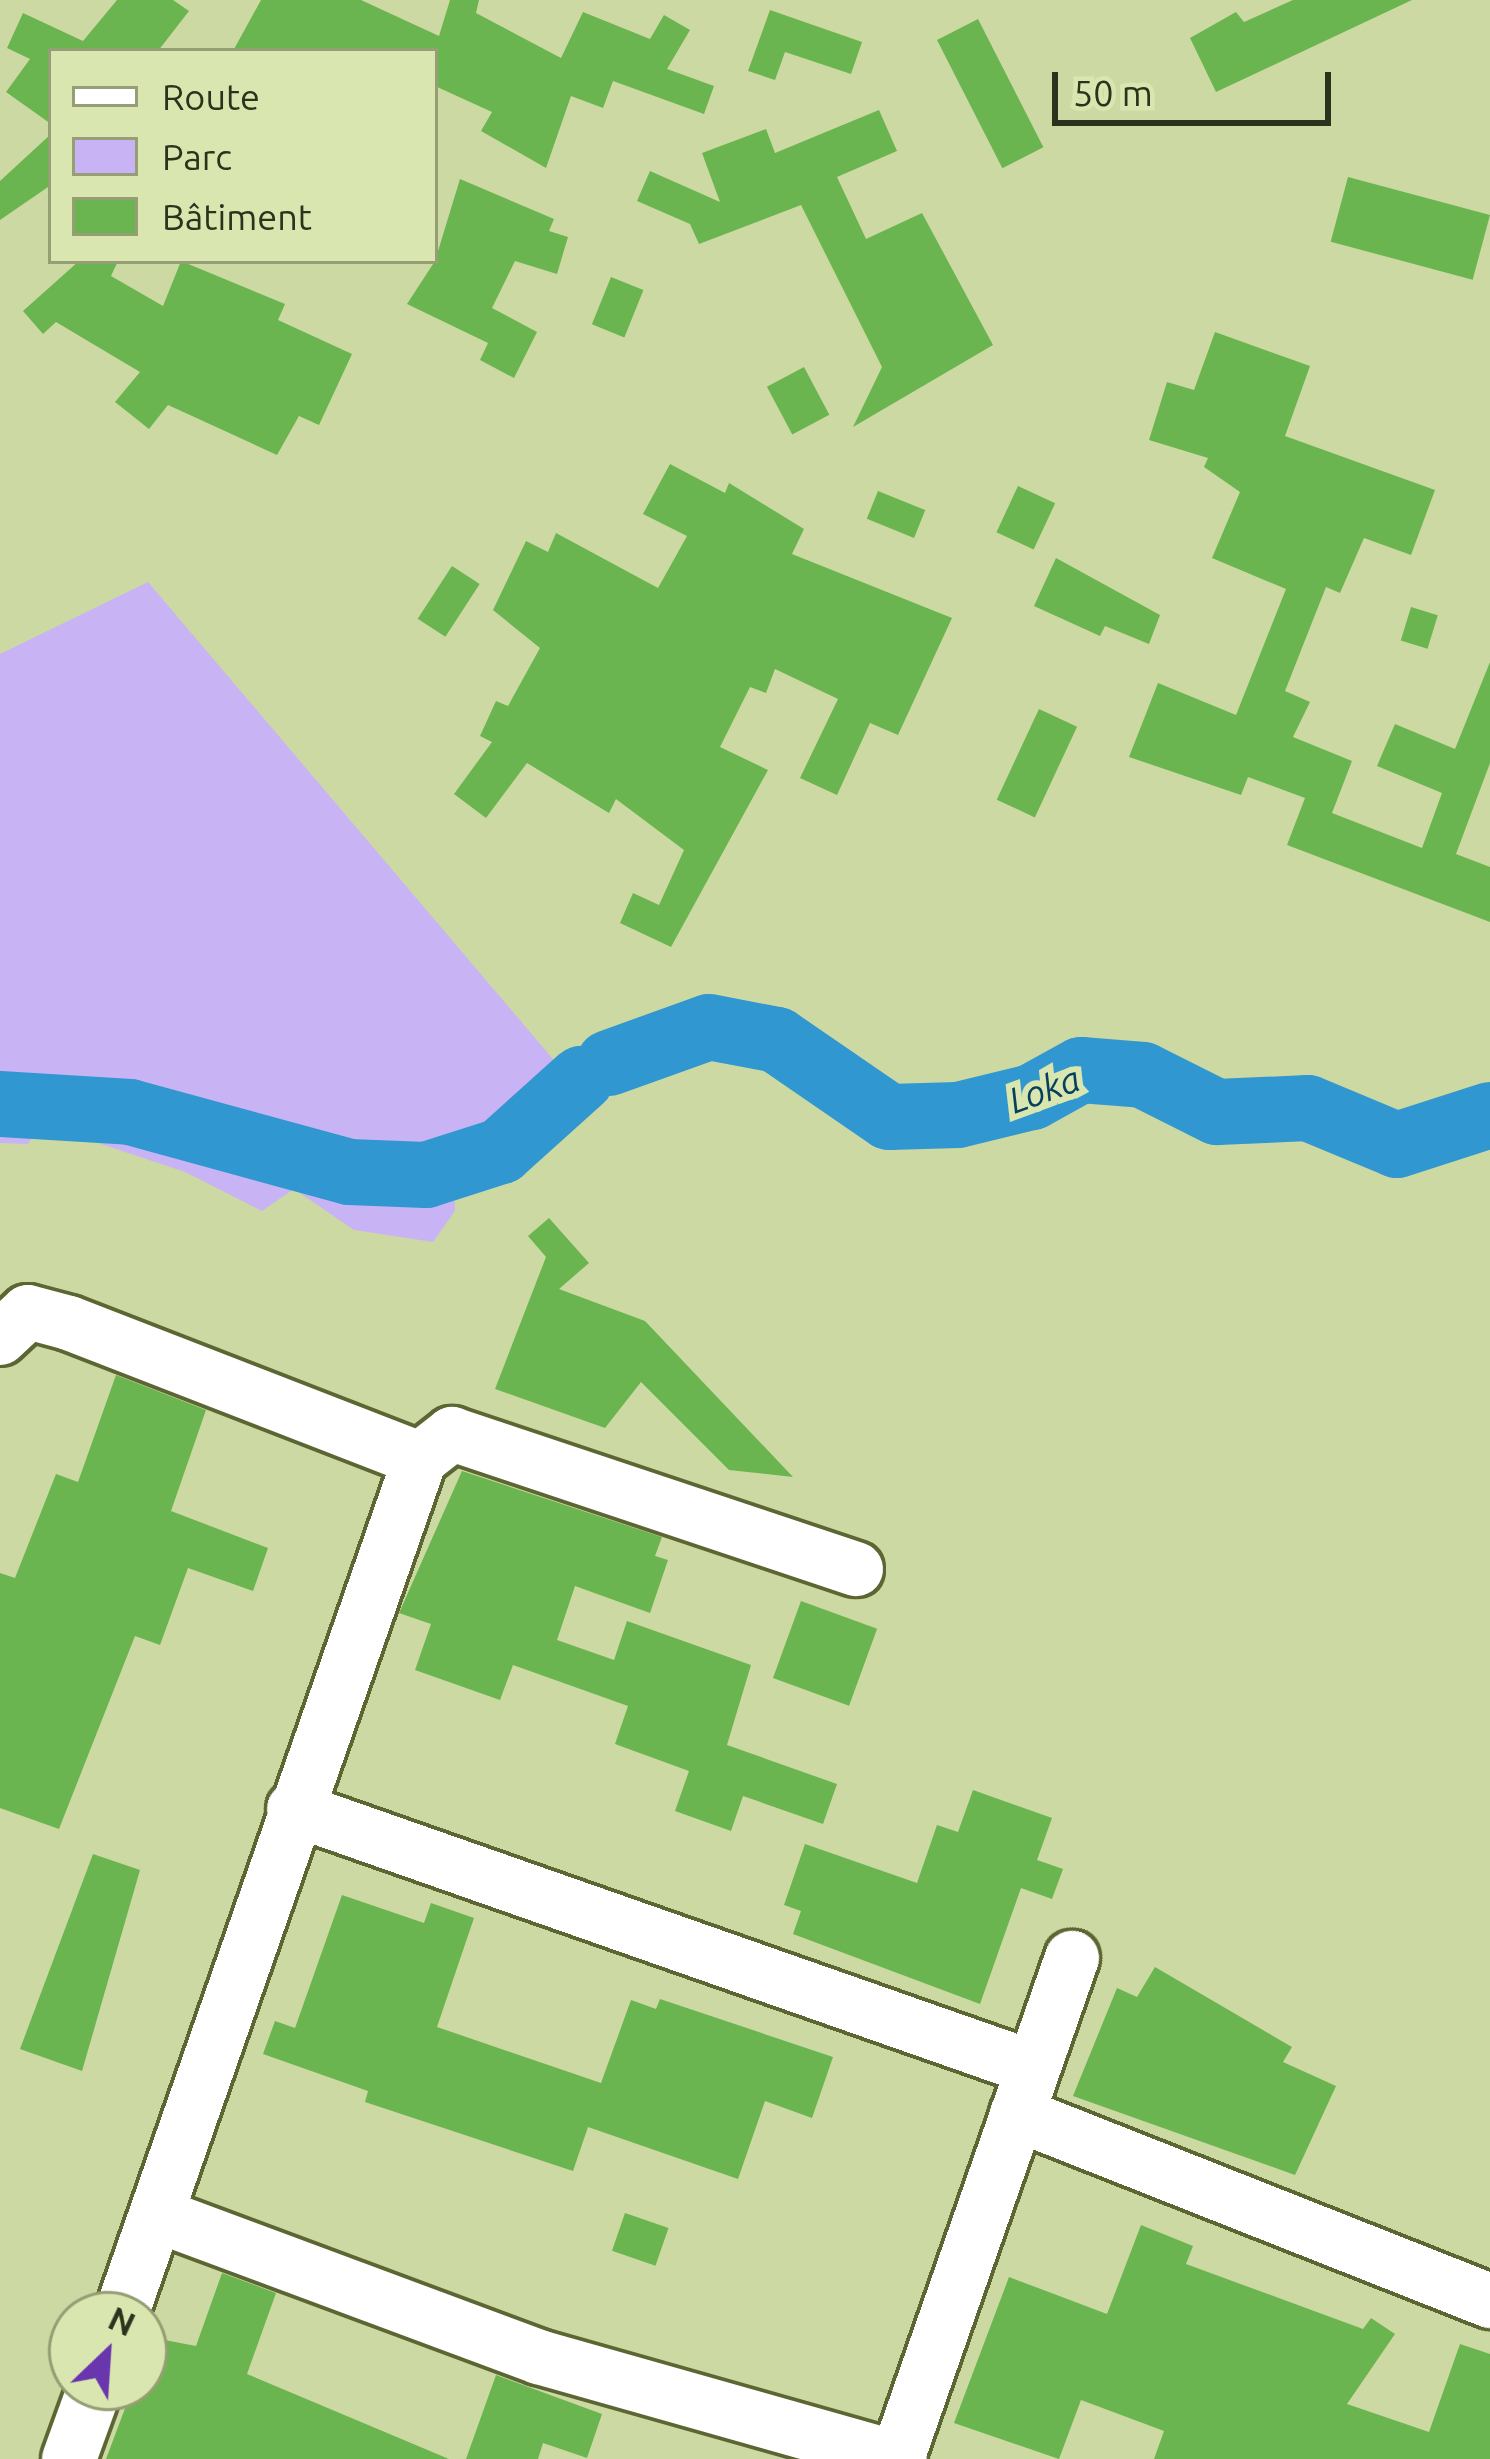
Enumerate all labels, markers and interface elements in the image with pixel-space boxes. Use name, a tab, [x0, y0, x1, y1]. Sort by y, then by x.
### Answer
legend	[48, 48, 438, 264]
scale bar	[1058, 48, 1337, 122]
text: 50 m	[1073, 72, 1153, 113]
text: Route	[162, 76, 260, 117]
text: Parc	[162, 136, 232, 177]
text: Bâtiment	[162, 196, 312, 237]
water label: Loka	[1002, 1056, 1086, 1122]
north arrow	[48, 2291, 168, 2411]
text: N	[103, 2299, 141, 2343]

